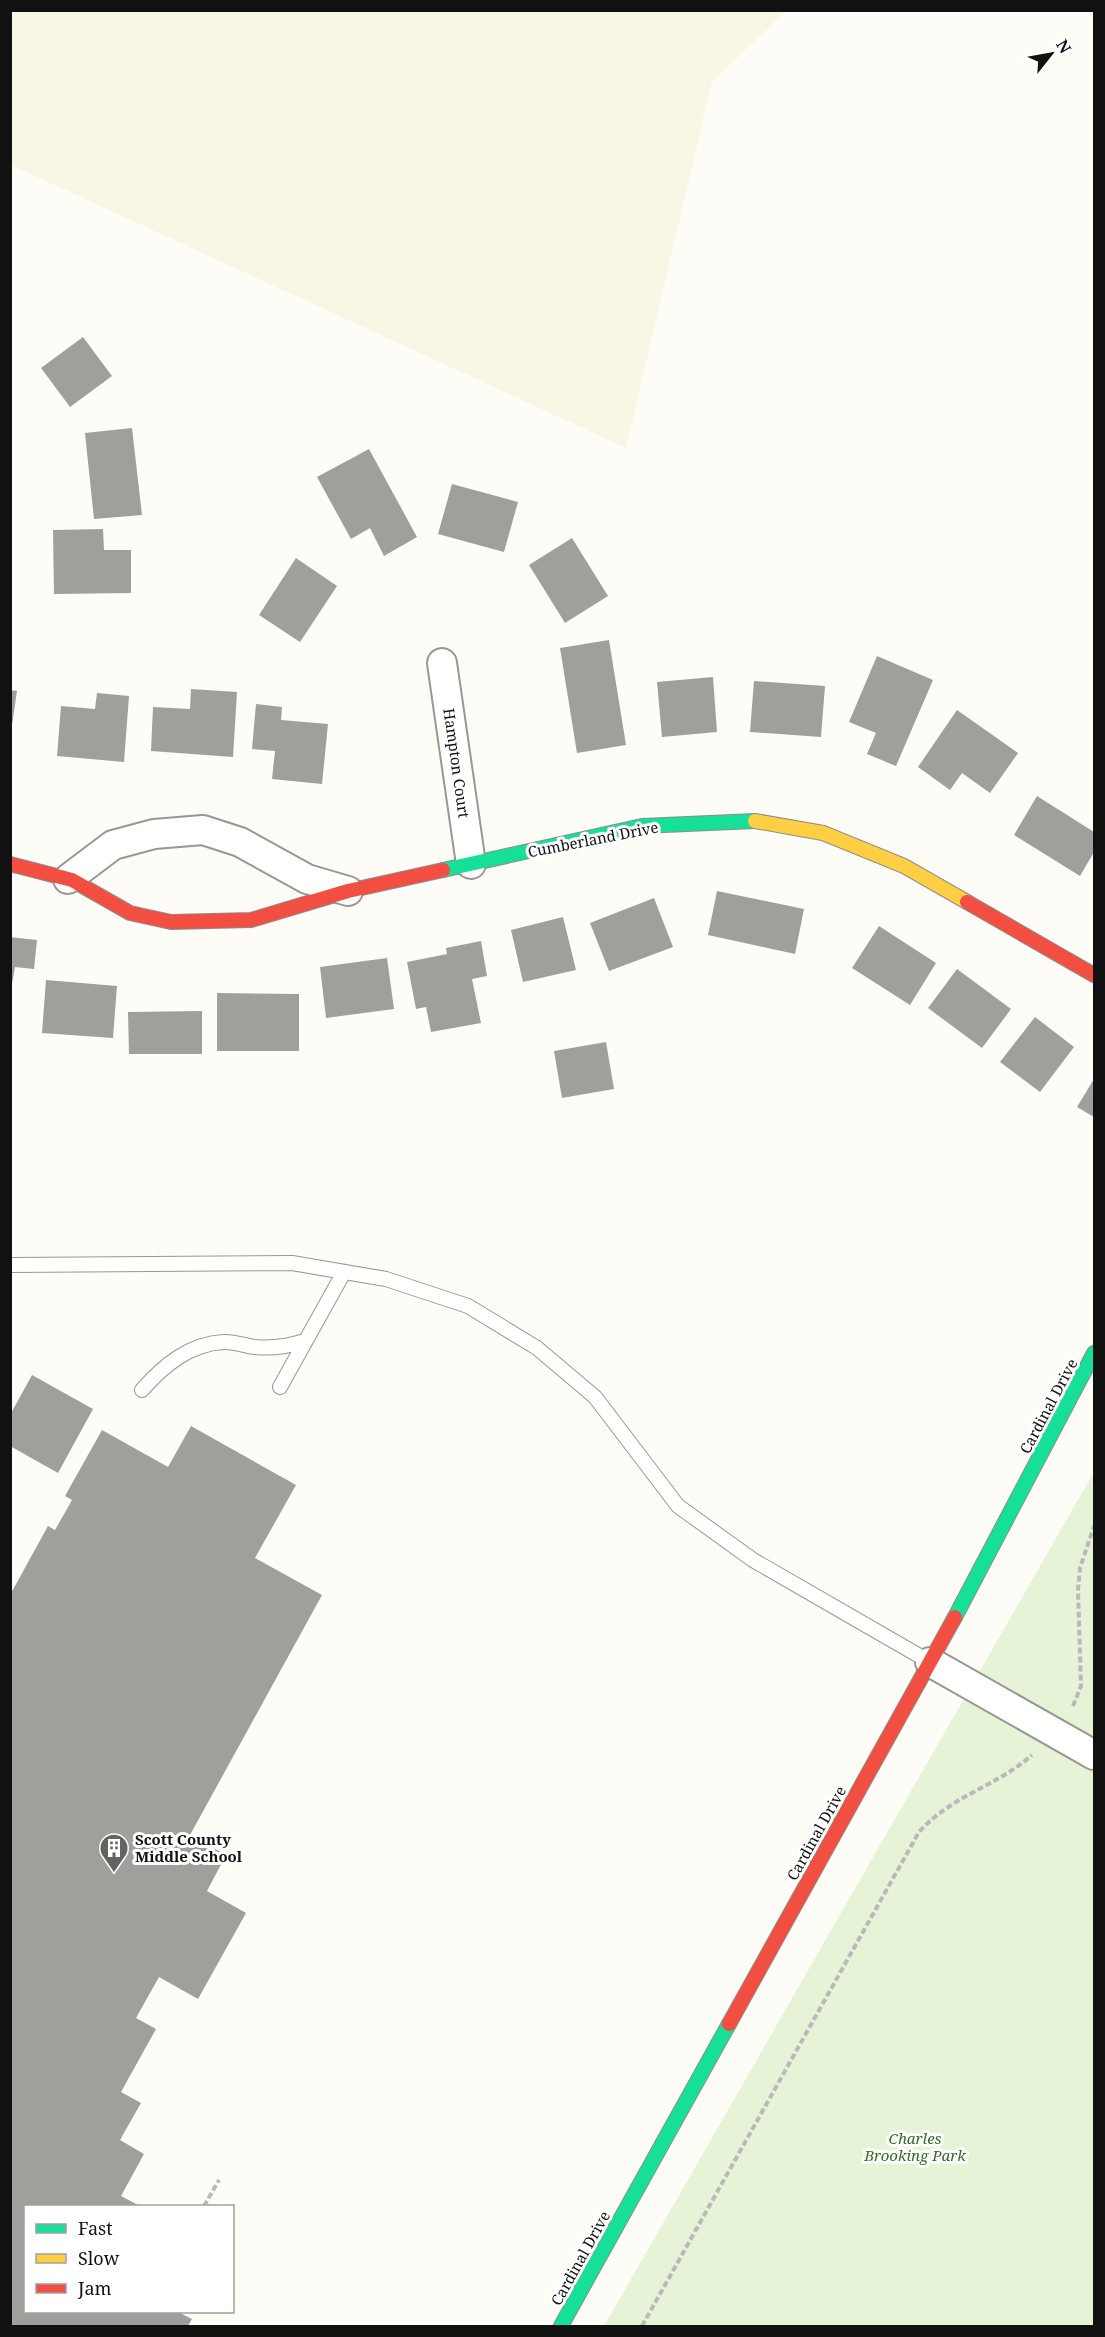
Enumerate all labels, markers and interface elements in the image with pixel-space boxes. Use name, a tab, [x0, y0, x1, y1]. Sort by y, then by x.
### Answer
north arrow	[1021, 24, 1081, 84]
text: N	[1051, 35, 1077, 58]
street label: Hampton Court	[439, 707, 475, 819]
street label: Cumberland Drive	[526, 817, 660, 861]
street label: Cardinal Drive	[1015, 1355, 1081, 1457]
street label: Cardinal Drive	[782, 1782, 850, 1884]
place label: Scott County Middle School	[135, 1829, 243, 1866]
building icon: Scott County Middle School	[98, 1832, 130, 1874]
park label: Charles Brooking Park	[863, 2128, 966, 2165]
legend	[24, 2205, 234, 2313]
street label: Cardinal Drive	[546, 2207, 614, 2309]
text: Fast	[78, 2216, 113, 2240]
text: Slow	[78, 2246, 120, 2270]
text: Jam	[77, 2276, 112, 2300]

